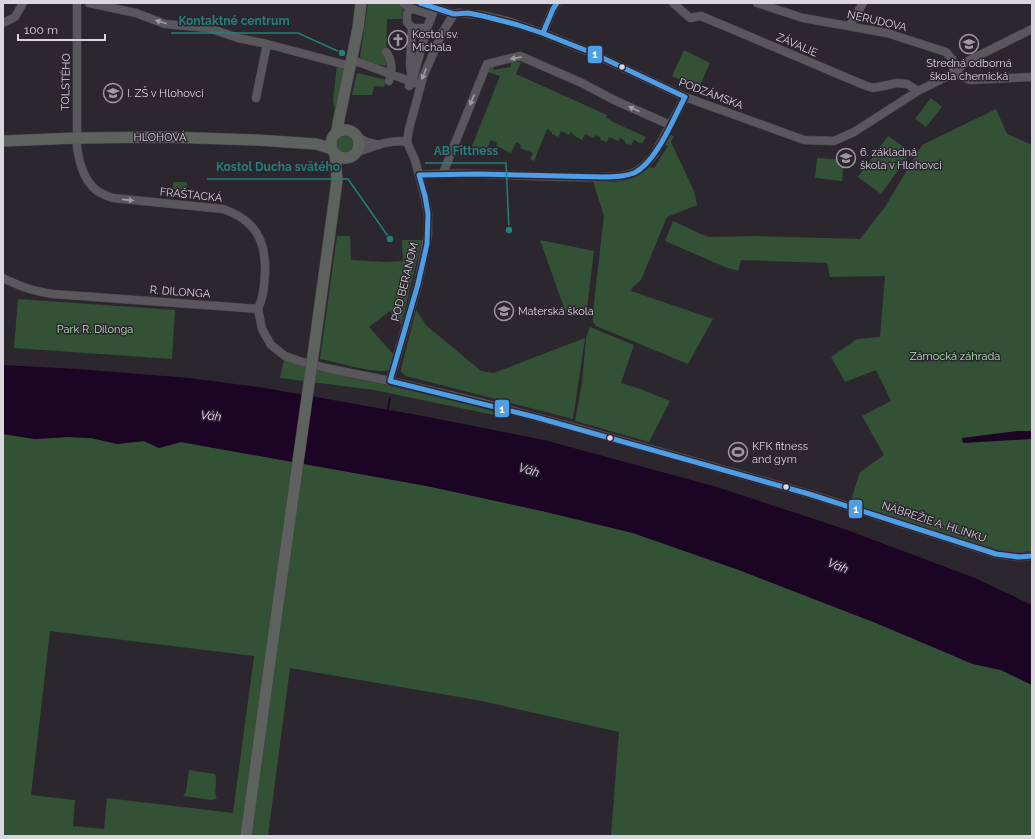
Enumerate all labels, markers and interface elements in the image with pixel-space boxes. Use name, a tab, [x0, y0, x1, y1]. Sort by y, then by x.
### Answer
street label: NERUDOVA	[846, 8, 909, 34]
callout: Kontaktné centrum	[171, 9, 298, 33]
text: Kontaktné centrum	[178, 14, 290, 28]
scale bar	[18, 16, 105, 42]
one-way arrow	[155, 19, 167, 25]
text: 100 m	[24, 23, 58, 37]
place label: Kostol sv. Michala	[412, 28, 459, 54]
church icon: Kostol sv. Michala	[387, 29, 409, 51]
street label: ZÁVALIE	[774, 30, 820, 60]
school or university icon: Stredná odborná škola chemická	[958, 33, 980, 55]
line badge: 1	[587, 45, 603, 64]
text: 1	[592, 48, 598, 61]
street label: TOLSTÉHO	[58, 53, 73, 111]
one-way arrow	[510, 55, 523, 61]
place label: Stredná odborná škola chemická	[926, 57, 1012, 83]
unlabelled marker	[617, 62, 627, 72]
one-way arrow	[421, 69, 427, 81]
street label: PODZÁMSKA	[677, 75, 746, 112]
school or university icon: I. ZŠ v Hlohovci	[102, 82, 124, 104]
place label: I. ZŠ v Hlohovci	[127, 86, 204, 100]
one-way arrow	[469, 94, 475, 106]
one-way arrow	[628, 106, 640, 112]
street label: HLOHOVÁ	[134, 130, 187, 144]
callout: AB Fittness	[425, 139, 506, 163]
text: AB Fittness	[434, 144, 498, 158]
place label: 6. základná škola v Hlohovci	[860, 146, 942, 172]
school or university icon: 6. základná škola v Hlohovci	[835, 147, 857, 169]
callout: Kostol Ducha svätého	[207, 155, 348, 179]
text: Kostol Ducha svätého	[216, 160, 340, 174]
street label: FRAŠTACKÁ	[159, 184, 224, 205]
one-way arrow	[121, 196, 134, 203]
street label: POD BERANOM	[389, 241, 421, 323]
street label: R. DILONGA	[149, 283, 211, 301]
school or university icon: Materská škola	[493, 300, 515, 322]
place label: Materská škola	[518, 305, 594, 318]
park label: Park R. Dilonga	[57, 323, 133, 336]
park label: Zámocká záhrada	[910, 350, 1000, 363]
line badge: 1	[494, 399, 510, 418]
text: 1	[499, 403, 505, 416]
water label: Váh	[200, 408, 222, 424]
unlabelled marker	[605, 433, 615, 443]
place label: KFK fitness and gym	[752, 440, 808, 466]
sports icon: KFK fitness and gym	[727, 441, 749, 463]
water label: Váh	[517, 460, 541, 480]
unlabelled marker	[781, 482, 791, 492]
street label: NÁBREŽIE A. HLINKU	[880, 498, 988, 545]
line badge: 1	[848, 499, 863, 519]
text: 1	[853, 503, 859, 516]
water label: Váh	[826, 556, 851, 577]

